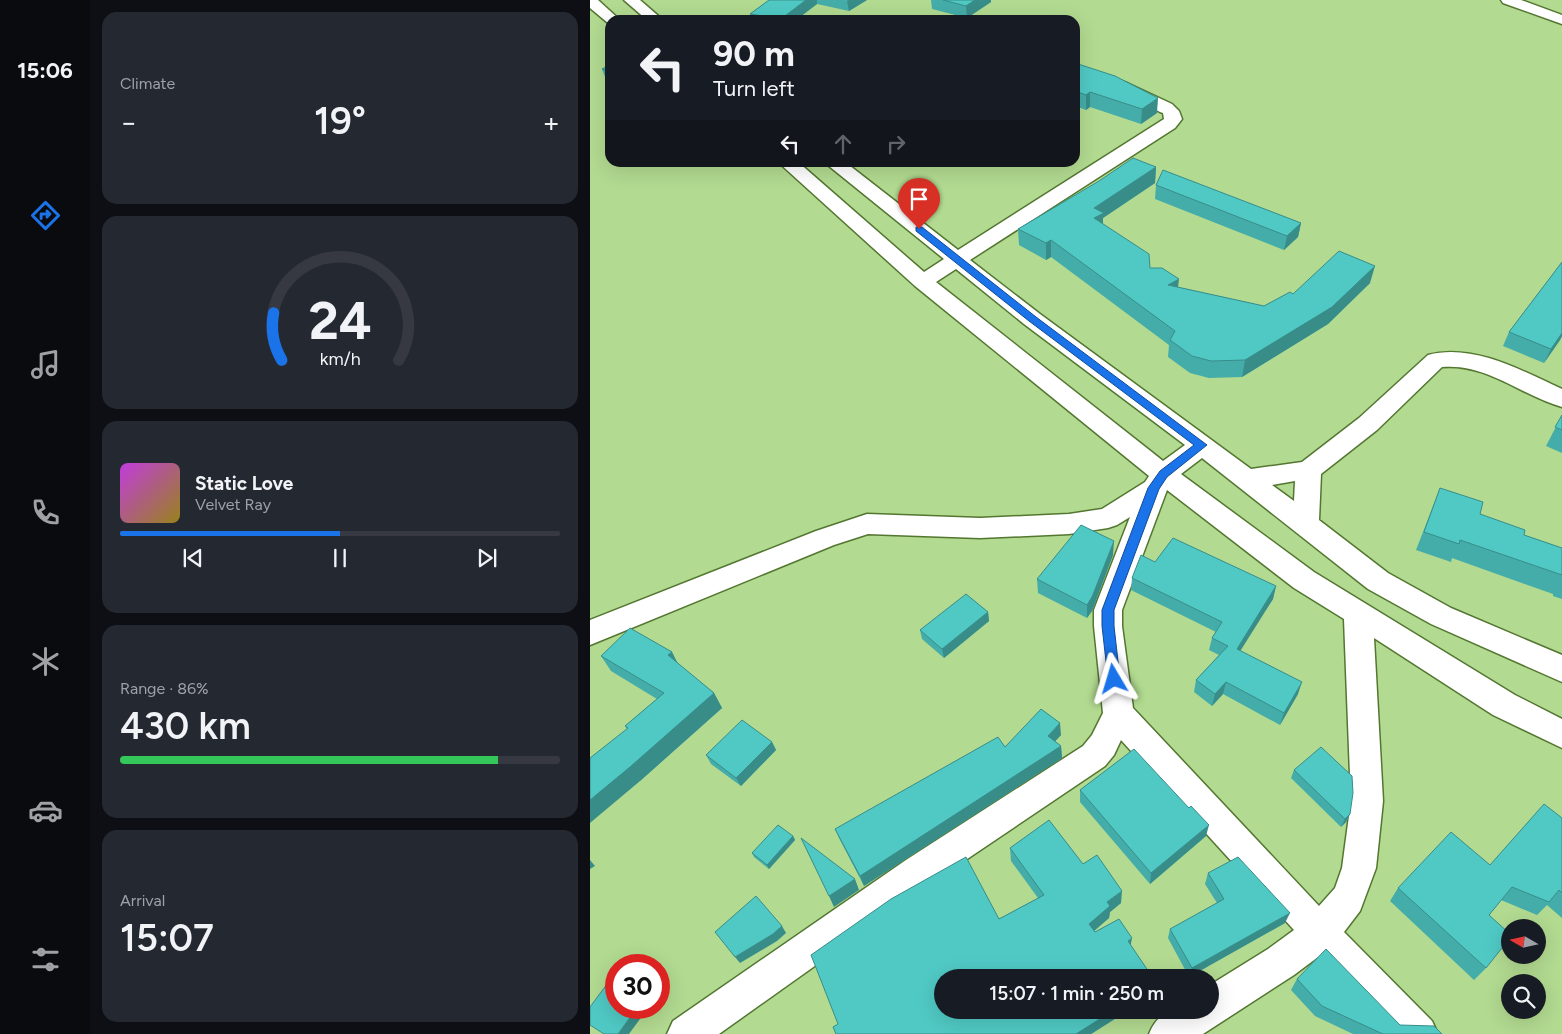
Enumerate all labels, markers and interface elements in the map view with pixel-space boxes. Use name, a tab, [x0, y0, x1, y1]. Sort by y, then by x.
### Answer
text: 90 m	[713, 33, 795, 75]
icon: left	[630, 35, 695, 100]
text: 15:06	[17, 57, 73, 84]
text: Climate	[120, 74, 175, 93]
text: Turn left	[713, 75, 795, 102]
text: 19°	[314, 98, 366, 144]
text: −	[120, 105, 137, 139]
text: +	[543, 105, 560, 139]
icon: left	[776, 130, 804, 158]
icon: ahead	[829, 130, 857, 158]
icon: right	[882, 130, 910, 158]
pin	[898, 178, 940, 229]
icon: arrive	[905, 185, 933, 213]
icon: directions	[28, 198, 63, 233]
text: 24	[308, 290, 372, 352]
icon: music	[28, 347, 63, 382]
text: km/h	[320, 348, 360, 369]
text: Static Love	[195, 472, 293, 495]
icon: phone	[28, 495, 63, 530]
text: Velvet Ray	[195, 495, 271, 514]
icon: previous	[179, 544, 207, 572]
icon: pause	[326, 544, 354, 572]
icon: next	[473, 544, 501, 572]
icon: climate	[28, 644, 63, 679]
position arrow	[1087, 652, 1139, 704]
text: Range · 86%	[120, 679, 209, 698]
text: 430 km	[120, 703, 251, 749]
icon: car	[28, 793, 63, 828]
text: Arrival	[120, 891, 165, 910]
text: 15:07	[120, 915, 214, 961]
north arrow	[1501, 919, 1546, 964]
map controls	[1501, 919, 1546, 1019]
icon: filters	[28, 942, 63, 977]
speed limit sign: 30	[605, 954, 670, 1019]
button: search	[1501, 974, 1546, 1019]
text: 15:07 · 1 min · 250 m	[989, 982, 1164, 1005]

